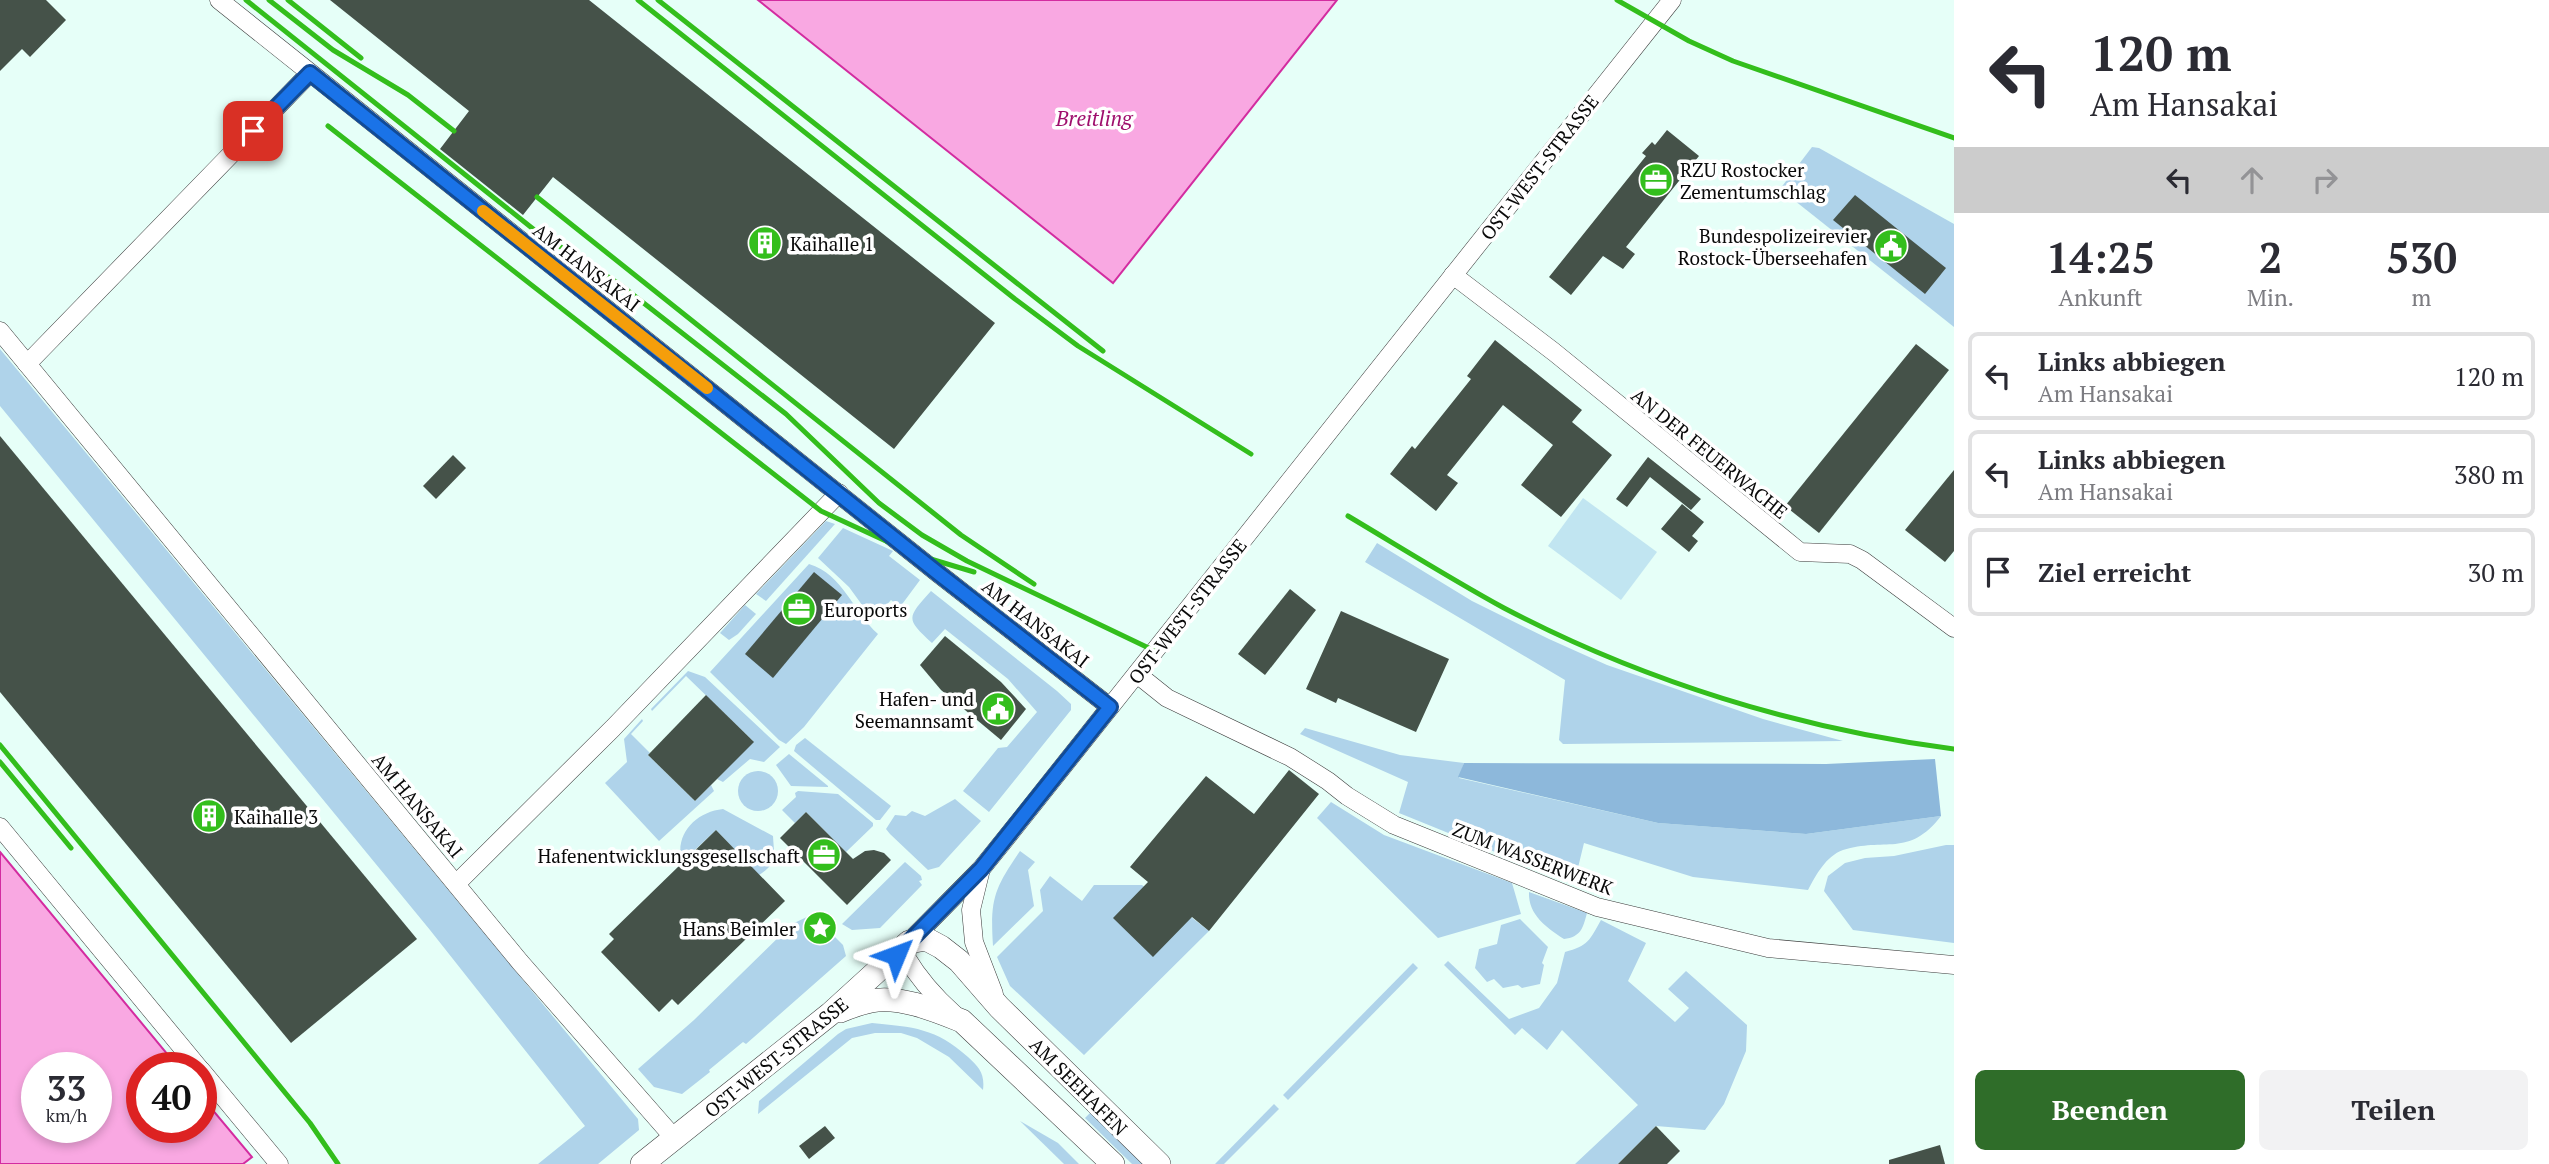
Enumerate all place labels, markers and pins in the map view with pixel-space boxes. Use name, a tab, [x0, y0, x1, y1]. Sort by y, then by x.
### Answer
pin	[223, 101, 283, 161]
place label: RZU Rostocker Zementumschlag	[1680, 157, 1827, 204]
office icon: RZU Rostocker Zementumschlag	[1637, 161, 1675, 199]
place label: Bundespolizeirevier Rostock-Überseehafen	[1678, 223, 1868, 270]
building icon: Kaihalle 1	[746, 224, 784, 262]
public building icon: Bundespolizeirevier Rostock-Überseehafen	[1872, 227, 1910, 265]
place label: Kaihalle 1	[790, 231, 874, 256]
office icon: Euroports	[780, 590, 818, 628]
place label: Euroports	[824, 597, 908, 622]
place label: Hafen- und Seemannsamt	[855, 686, 974, 733]
public building icon: Hafen- und Seemannsamt	[979, 690, 1017, 728]
building icon: Kaihalle 3	[190, 797, 228, 835]
place label: Kaihalle 3	[234, 804, 318, 829]
office icon: Hafenentwicklungsgesellschaft	[805, 836, 843, 874]
place label: Hafenentwicklungsgesellschaft	[537, 843, 800, 868]
place icon: Hans Beimler	[801, 909, 839, 947]
place label: Hans Beimler	[683, 916, 797, 941]

